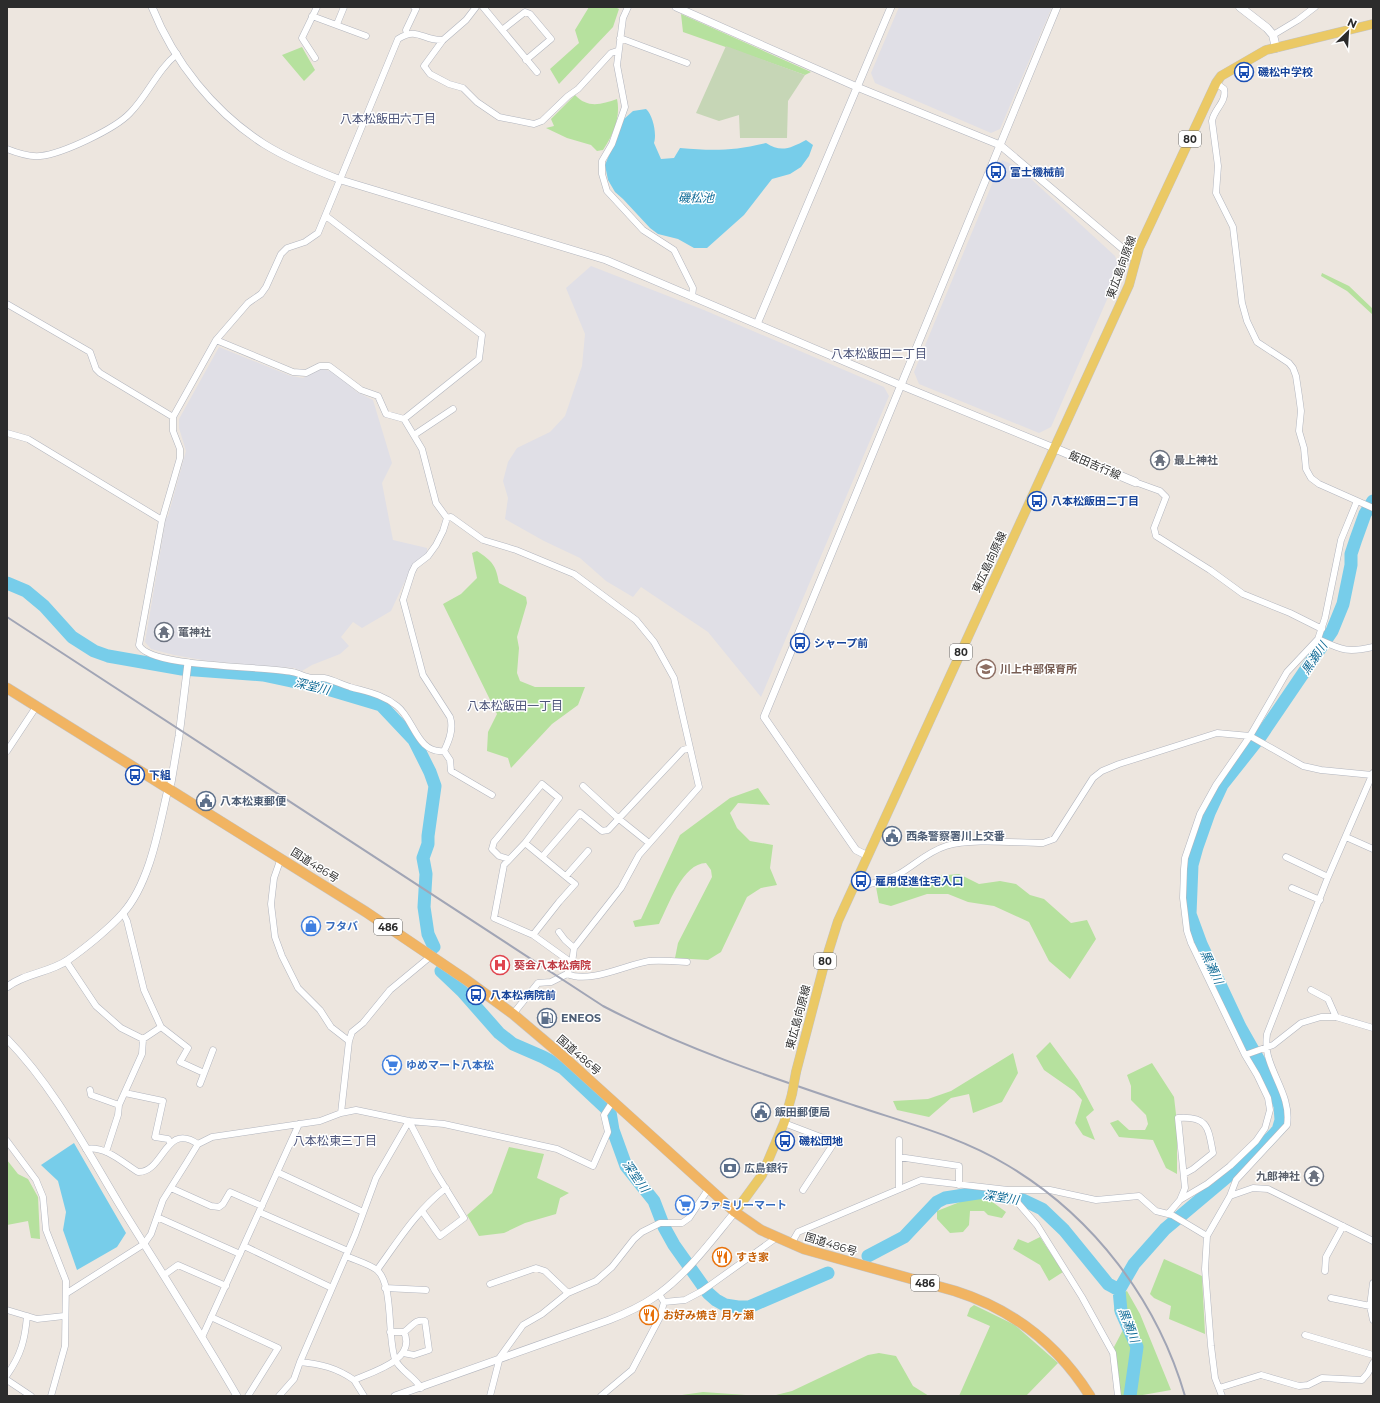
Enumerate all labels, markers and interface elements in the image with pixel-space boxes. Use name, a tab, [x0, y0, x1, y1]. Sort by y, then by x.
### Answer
north arrow	[1328, 12, 1368, 52]
text: N	[1345, 15, 1359, 31]
bus stop icon: 磯松中学校	[1233, 61, 1255, 83]
place label: 磯松中学校	[1258, 65, 1313, 79]
district label: 八本松飯田六丁目	[340, 111, 436, 126]
road number: 80	[1179, 131, 1201, 147]
bus stop icon: 富士機械前	[985, 161, 1007, 183]
place label: 富士機械前	[1010, 165, 1065, 179]
water label: 磯松池	[678, 190, 715, 205]
street label: 東広島向原線	[1103, 234, 1139, 300]
district label: 八本松飯田二丁目	[831, 346, 927, 361]
street label: 飯田吉行線	[1067, 448, 1123, 482]
temple icon: 最上神社	[1149, 449, 1171, 471]
place label: 最上神社	[1174, 453, 1218, 467]
bus stop icon: 八本松飯田二丁目	[1026, 490, 1048, 512]
place label: 八本松飯田二丁目	[1051, 494, 1139, 508]
street label: 東広島向原線	[969, 529, 1009, 595]
temple icon: 竃神社	[153, 621, 175, 643]
place label: 竃神社	[178, 625, 211, 639]
bus stop icon: シャープ前	[789, 632, 811, 654]
place label: シャープ前	[814, 636, 868, 650]
water label: 黒瀬川	[1298, 637, 1331, 677]
road number: 80	[950, 644, 972, 660]
school or university icon: 川上中部保育所	[975, 658, 997, 680]
place label: 川上中部保育所	[1000, 662, 1077, 676]
water label: 深堂川	[293, 675, 333, 698]
district label: 八本松飯田一丁目	[467, 698, 563, 713]
bus stop icon: 下組	[124, 764, 146, 786]
place label: 下組	[149, 768, 171, 782]
public building icon: 八本松東郵便	[195, 790, 217, 812]
place label: 八本松東郵便	[220, 794, 287, 808]
public building icon: 西条警察署川上交番	[881, 825, 903, 847]
place label: 西条警察署川上交番	[906, 829, 1005, 843]
street label: 国道486号	[288, 845, 342, 885]
bus stop icon: 雇用促進住宅入口	[850, 870, 872, 892]
place label: 雇用促進住宅入口	[875, 874, 963, 888]
shop icon: フタバ	[300, 915, 322, 937]
place label: フタバ	[325, 919, 358, 933]
road number: 486	[374, 919, 402, 935]
water label: 黒瀬川	[1198, 948, 1227, 988]
road number: 80	[814, 953, 836, 969]
hospital icon: 葵会八本松病院	[489, 954, 511, 976]
place label: 葵会八本松病院	[514, 958, 591, 972]
street label: 東広島向原線	[783, 983, 813, 1051]
bus stop icon: 八本松病院前	[465, 984, 487, 1006]
place label: 八本松病院前	[490, 988, 556, 1002]
fuel station icon: ENEOS	[536, 1007, 558, 1029]
place label: ENEOS	[561, 1011, 601, 1025]
street label: 国道486号	[554, 1032, 604, 1078]
supermarket icon: ゆめマート八本松	[381, 1054, 403, 1076]
place label: ゆめマート八本松	[406, 1058, 494, 1072]
public building icon: 飯田郵便局	[750, 1101, 772, 1123]
place label: 飯田郵便局	[774, 1105, 830, 1119]
bus stop icon: 磯松団地	[774, 1130, 796, 1152]
district label: 八本松東三丁目	[293, 1133, 377, 1148]
place label: 磯松団地	[799, 1134, 843, 1148]
water label: 深堂川	[620, 1157, 654, 1197]
bank icon: 広島銀行	[719, 1157, 741, 1179]
place label: 広島銀行	[744, 1161, 788, 1175]
temple icon: 九郎神社	[1303, 1165, 1325, 1187]
place label: 九郎神社	[1256, 1169, 1300, 1183]
water label: 深堂川	[982, 1187, 1022, 1208]
supermarket icon: ファミリーマート	[674, 1194, 696, 1216]
place label: ファミリーマート	[699, 1198, 787, 1212]
street label: 国道486号	[803, 1229, 859, 1259]
restaurant icon: すき家	[711, 1246, 733, 1268]
place label: すき家	[736, 1250, 769, 1264]
road number: 486	[911, 1275, 939, 1291]
restaurant icon: お好み焼き 月ヶ瀬	[638, 1304, 660, 1326]
water label: 黒瀬川	[1116, 1306, 1143, 1346]
place label: お好み焼き 月ヶ瀬	[663, 1308, 754, 1322]

